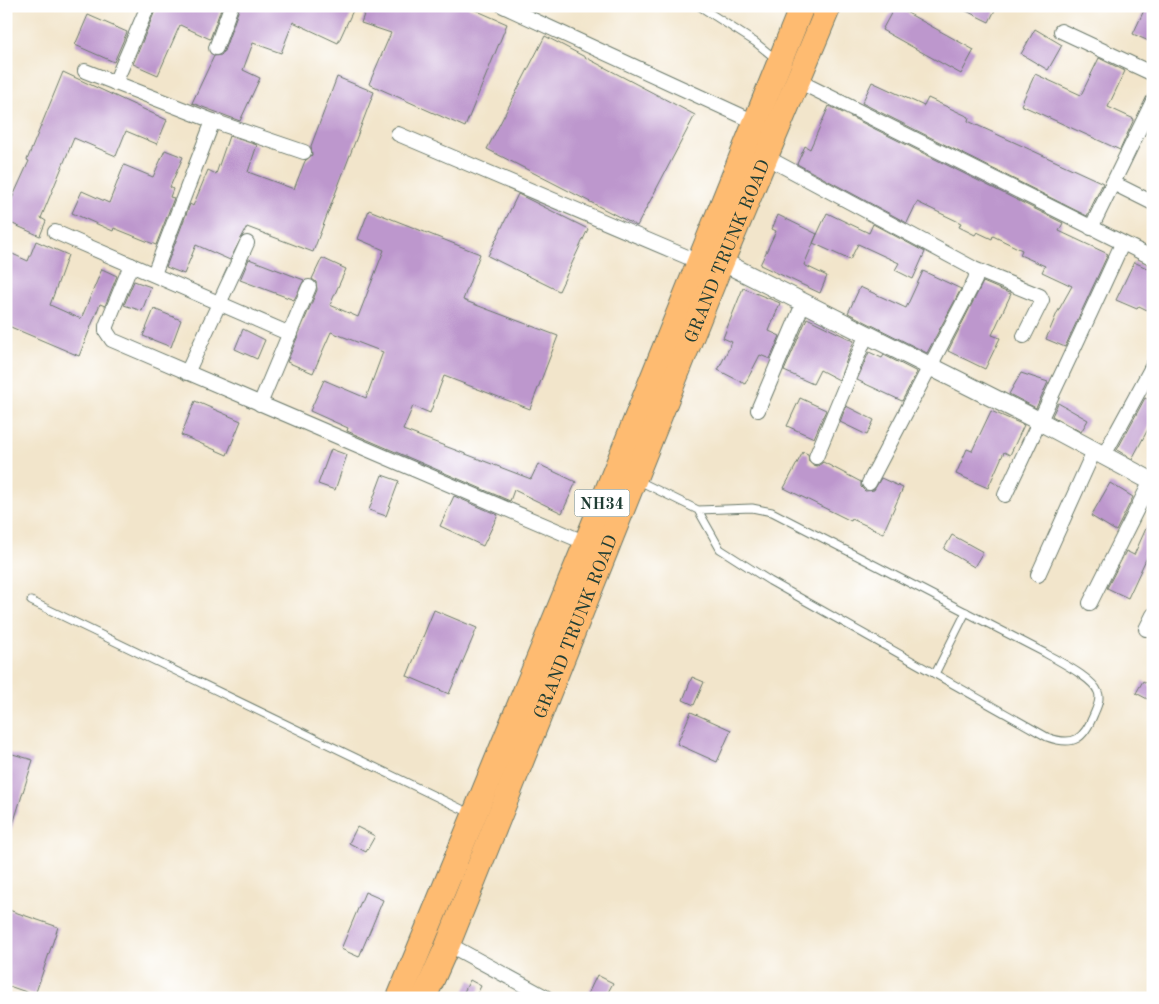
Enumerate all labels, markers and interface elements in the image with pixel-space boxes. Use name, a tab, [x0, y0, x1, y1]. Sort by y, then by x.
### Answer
street label: GRAND TRUNK ROAD	[682, 157, 774, 346]
road number: NH34	[574, 489, 630, 516]
street label: GRAND TRUNK ROAD	[531, 533, 621, 722]

